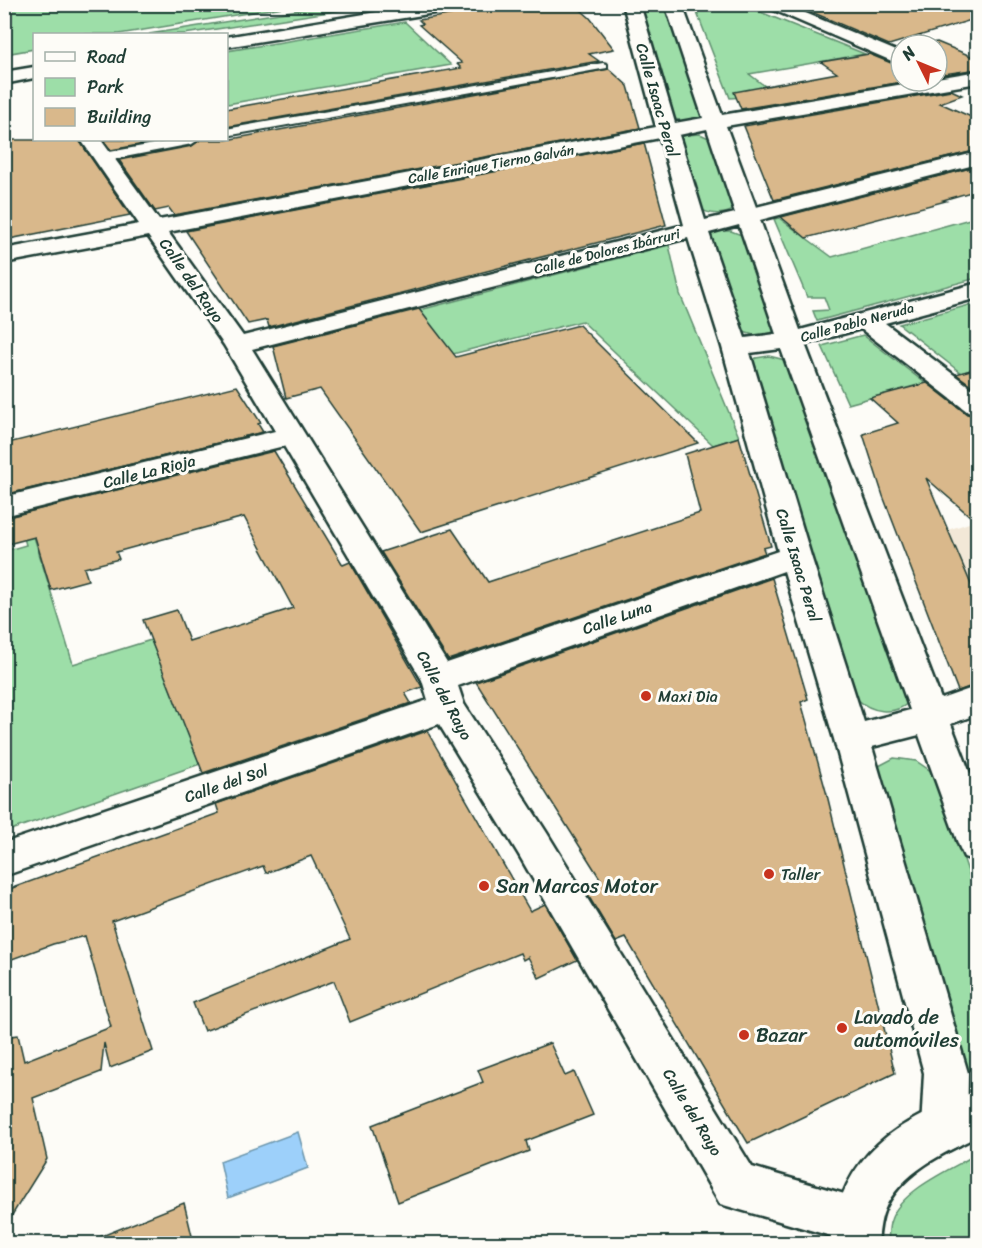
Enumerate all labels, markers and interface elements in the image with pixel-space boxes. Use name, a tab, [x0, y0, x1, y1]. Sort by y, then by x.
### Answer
legend	[33, 33, 228, 141]
north arrow	[889, 33, 949, 93]
text: N	[893, 39, 923, 68]
street label: Calle Isaac Peral	[627, 40, 688, 161]
text: Road	[87, 41, 127, 73]
text: Park	[87, 71, 124, 103]
text: Building	[87, 101, 151, 133]
street label: Calle Enrique Tierno Galván	[406, 137, 577, 191]
street label: Calle de Dolores Ibárruri	[531, 221, 684, 282]
street label: Calle del Rayo	[151, 232, 232, 329]
street label: Calle Pablo Neruda	[798, 295, 917, 350]
street label: Calle La Rioja	[100, 446, 198, 497]
street label: Calle Isaac Peral	[767, 505, 830, 626]
street label: Calle Luna	[578, 592, 656, 643]
street label: Calle del Rayo	[409, 645, 480, 746]
place label: Maxi Dia	[658, 682, 718, 711]
marker: Maxi Dia	[639, 689, 653, 703]
street label: Calle del Sol	[180, 755, 272, 811]
place label: Taller	[781, 860, 822, 889]
marker: Taller	[762, 867, 776, 881]
place label: San Marcos Motor	[496, 869, 659, 904]
marker: San Marcos Motor	[477, 879, 491, 893]
place label: Lavado de automóviles	[854, 1000, 960, 1058]
place label: Bazar	[756, 1018, 808, 1053]
marker: Lavado de automóviles	[835, 1021, 849, 1035]
marker: Bazar	[737, 1028, 751, 1042]
street label: Calle del Rayo	[655, 1063, 730, 1162]

